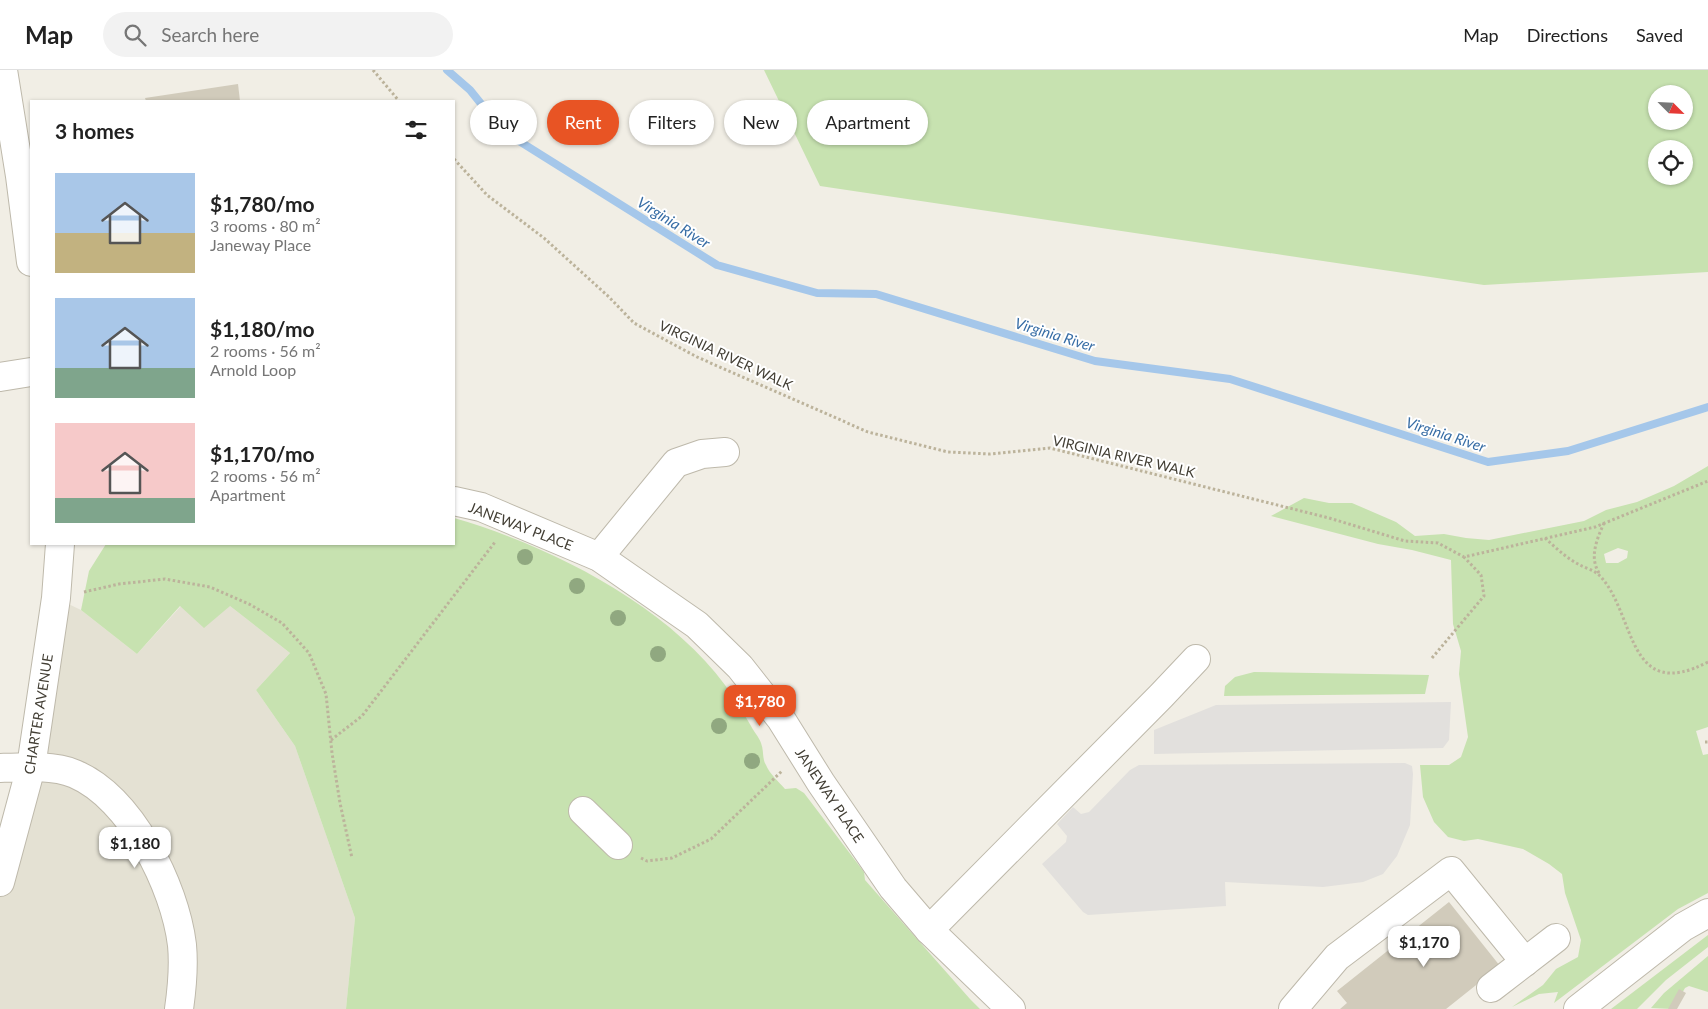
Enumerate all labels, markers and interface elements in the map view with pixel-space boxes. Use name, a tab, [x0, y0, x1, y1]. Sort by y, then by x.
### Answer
search box	[103, 12, 453, 57]
text: Map	[25, 20, 73, 49]
icon: search	[121, 21, 149, 49]
text: Search here	[161, 23, 259, 46]
text: Map	[1463, 24, 1499, 46]
text: Directions	[1527, 24, 1608, 46]
text: Saved	[1636, 24, 1683, 46]
north arrow	[1648, 85, 1692, 130]
map controls	[1648, 85, 1693, 185]
chip: Buy	[470, 100, 537, 145]
chip: Rent	[547, 100, 619, 145]
chip: Filters	[629, 100, 714, 145]
chip: New	[724, 100, 797, 145]
chip: Apartment	[807, 100, 928, 145]
icon: filters	[402, 116, 430, 144]
text: 3 homes	[55, 118, 134, 143]
button: locate	[1648, 140, 1693, 185]
text: $1,780/mo	[210, 191, 315, 216]
water label: Virginia River	[634, 192, 715, 252]
icon: home	[95, 193, 155, 253]
text: 3 rooms · 80 m²	[210, 216, 321, 235]
text: Janeway Place	[210, 235, 311, 254]
water label: Virginia River	[1013, 313, 1098, 355]
text: $1,180/mo	[210, 316, 315, 341]
street label: VIRGINIA RIVER WALK	[656, 317, 796, 394]
icon: home	[95, 318, 155, 378]
text: 2 rooms · 56 m²	[210, 341, 321, 360]
text: Arnold Loop	[210, 360, 296, 379]
water label: Virginia River	[1404, 413, 1489, 456]
street label: VIRGINIA RIVER WALK	[1051, 431, 1198, 481]
text: $1,170/mo	[210, 441, 315, 466]
icon: home	[95, 443, 155, 503]
text: 2 rooms · 56 m²	[210, 466, 321, 485]
text: Apartment	[210, 485, 285, 504]
street label: JANEWAY PLACE	[466, 498, 576, 554]
street label: CHARTER AVENUE	[20, 653, 56, 775]
pin: $1,780	[719, 684, 801, 727]
text: $1,780	[735, 691, 785, 710]
street label: JANEWAY PLACE	[792, 744, 868, 846]
pin: $1,180	[94, 826, 176, 869]
text: $1,180	[110, 833, 160, 852]
pin: $1,170	[1383, 926, 1465, 968]
text: $1,170	[1399, 932, 1449, 951]

